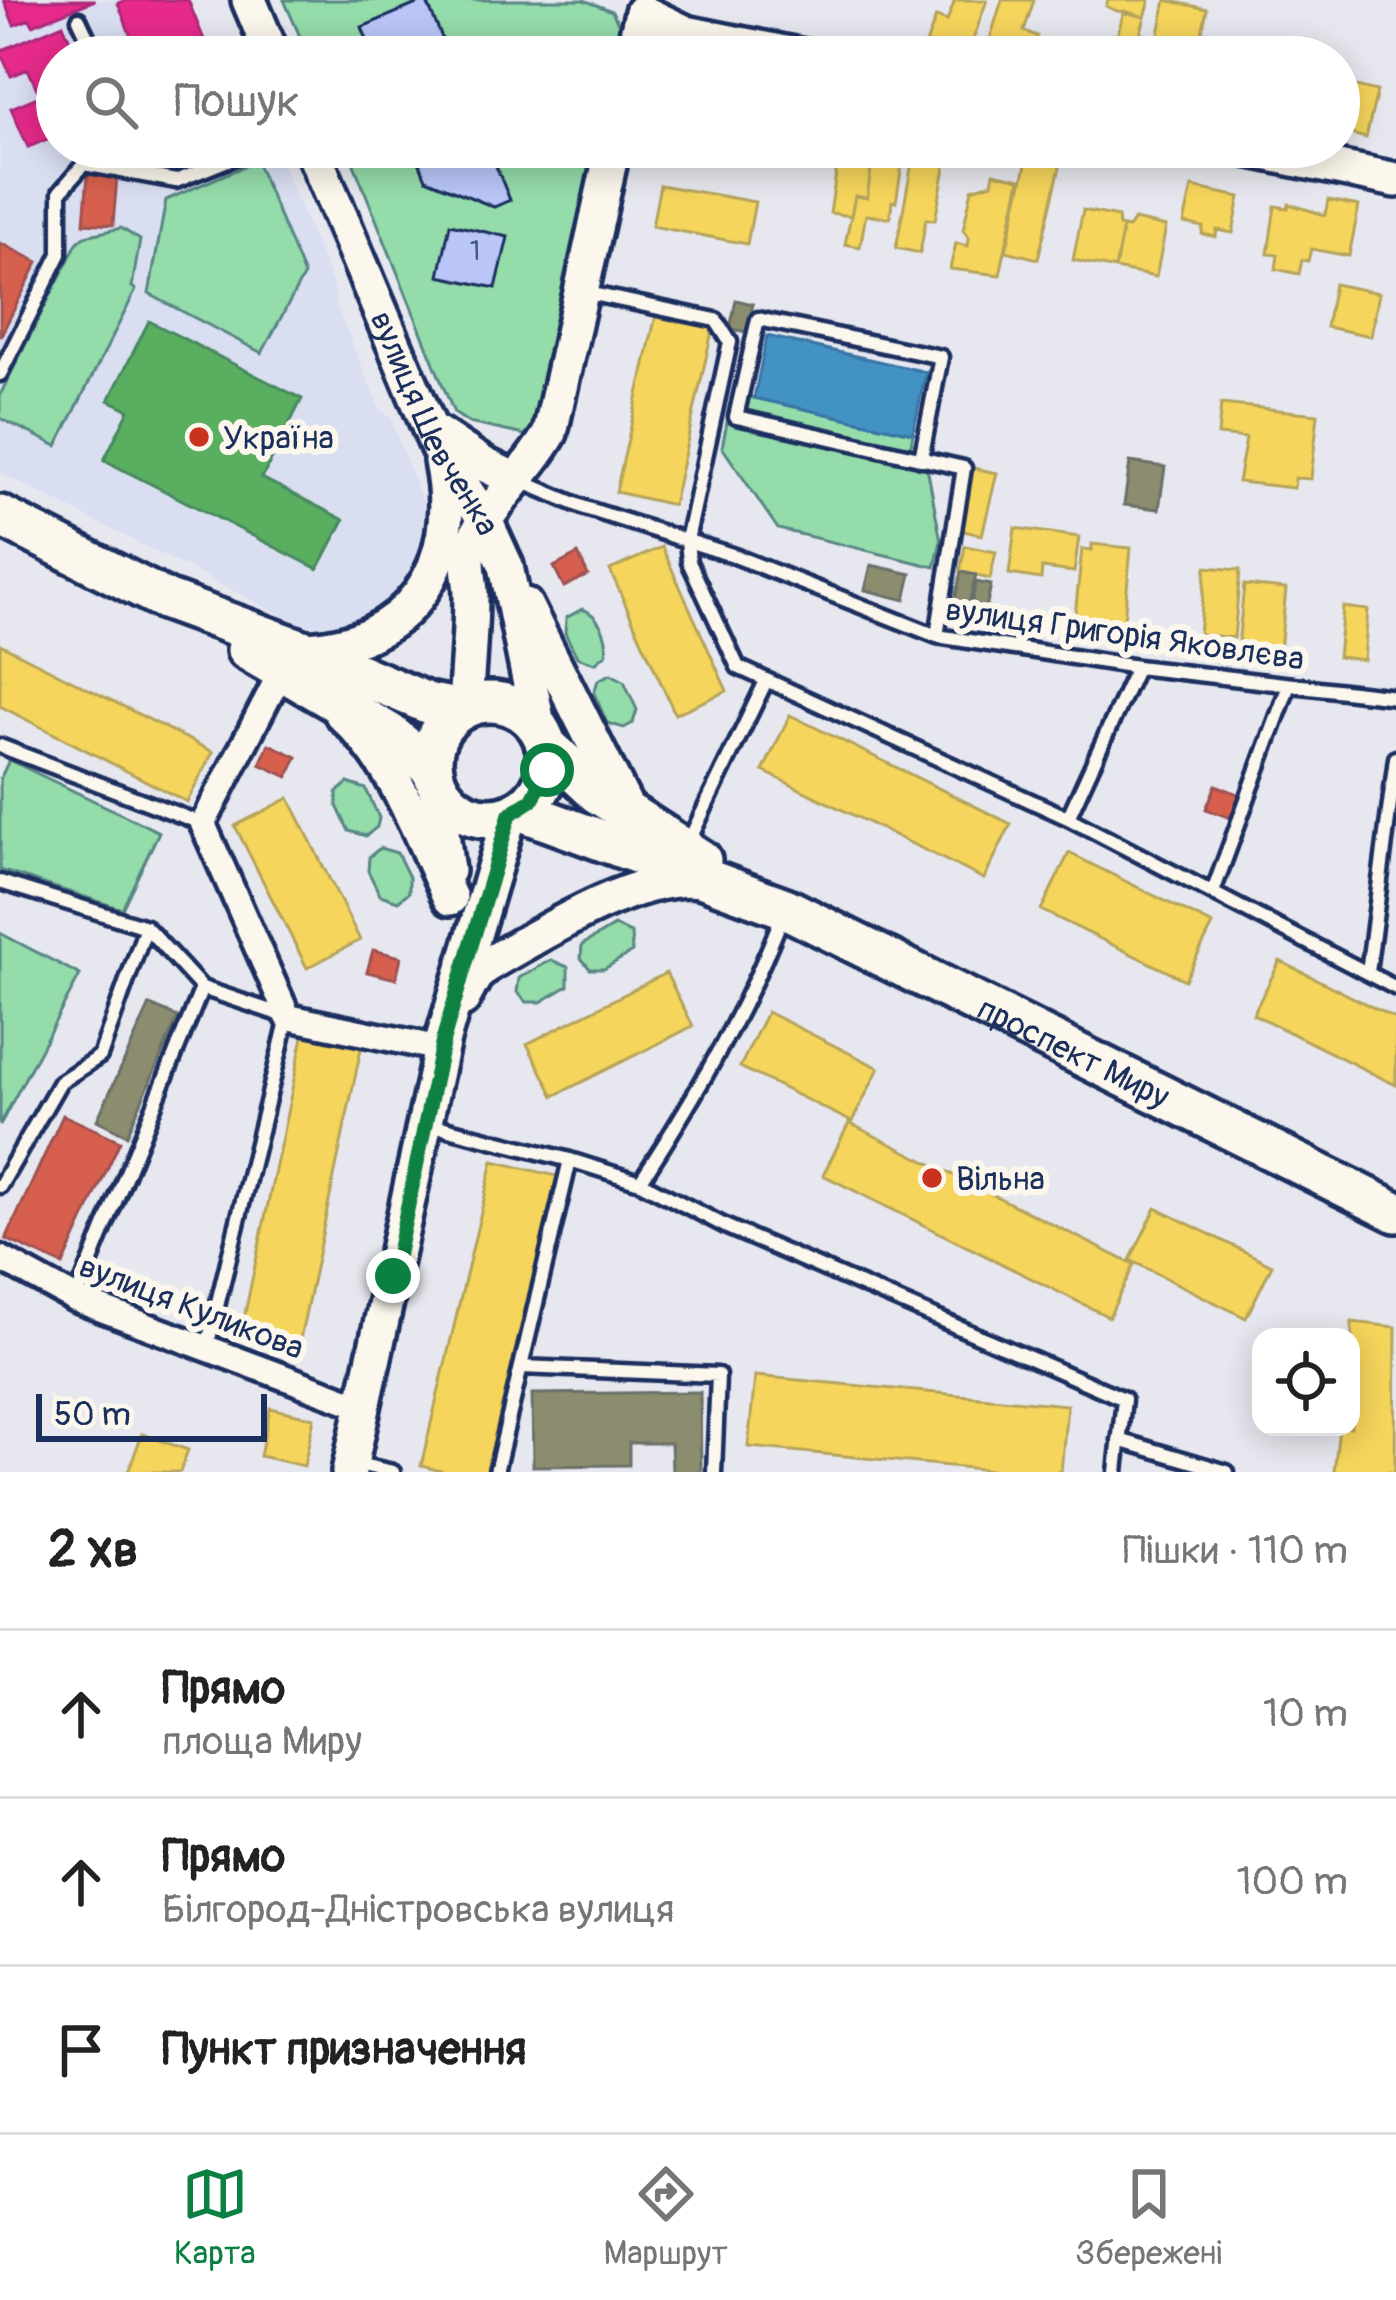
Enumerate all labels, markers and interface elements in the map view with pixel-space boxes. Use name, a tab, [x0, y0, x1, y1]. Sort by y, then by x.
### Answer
search box	[36, 36, 1360, 168]
icon: search	[78, 69, 144, 135]
text: Пошук	[174, 74, 299, 130]
house number: 1	[470, 235, 480, 268]
street label: вулиця Шевченка	[360, 305, 508, 542]
place label: Україна	[223, 418, 334, 459]
marker: Україна	[186, 424, 212, 450]
street label: вулиця Григорія Яковлєва	[943, 589, 1307, 680]
route start	[520, 743, 574, 797]
street label: проспект Миру	[970, 988, 1176, 1118]
place label: Вільна	[956, 1159, 1045, 1200]
marker: Вільна	[919, 1165, 945, 1191]
street label: вулиця Куликова	[73, 1246, 310, 1369]
route end	[366, 1249, 420, 1303]
map controls	[1252, 1328, 1360, 1436]
button: locate	[1252, 1328, 1360, 1436]
scale bar	[36, 1388, 267, 1441]
text: 50 m	[54, 1394, 131, 1435]
text: 2 хв	[48, 1518, 138, 1582]
text: Пішки · 110 m	[1123, 1526, 1348, 1575]
text: Прямо	[162, 1661, 285, 1717]
icon: ahead	[48, 1681, 114, 1747]
text: 10 m	[1263, 1689, 1348, 1738]
text: площа Миру	[162, 1717, 362, 1766]
text: Прямо	[162, 1829, 285, 1885]
icon: ahead	[48, 1849, 114, 1915]
text: 100 m	[1236, 1857, 1348, 1906]
text: Білгород-Дністровська вулиця	[162, 1885, 674, 1934]
icon: arrive	[48, 2017, 114, 2083]
text: Пункт призначення	[162, 2022, 526, 2078]
tab: Карта	[174, 2161, 256, 2274]
tab: Маршрут	[603, 2161, 728, 2274]
tab: Збережені	[1075, 2161, 1222, 2274]

